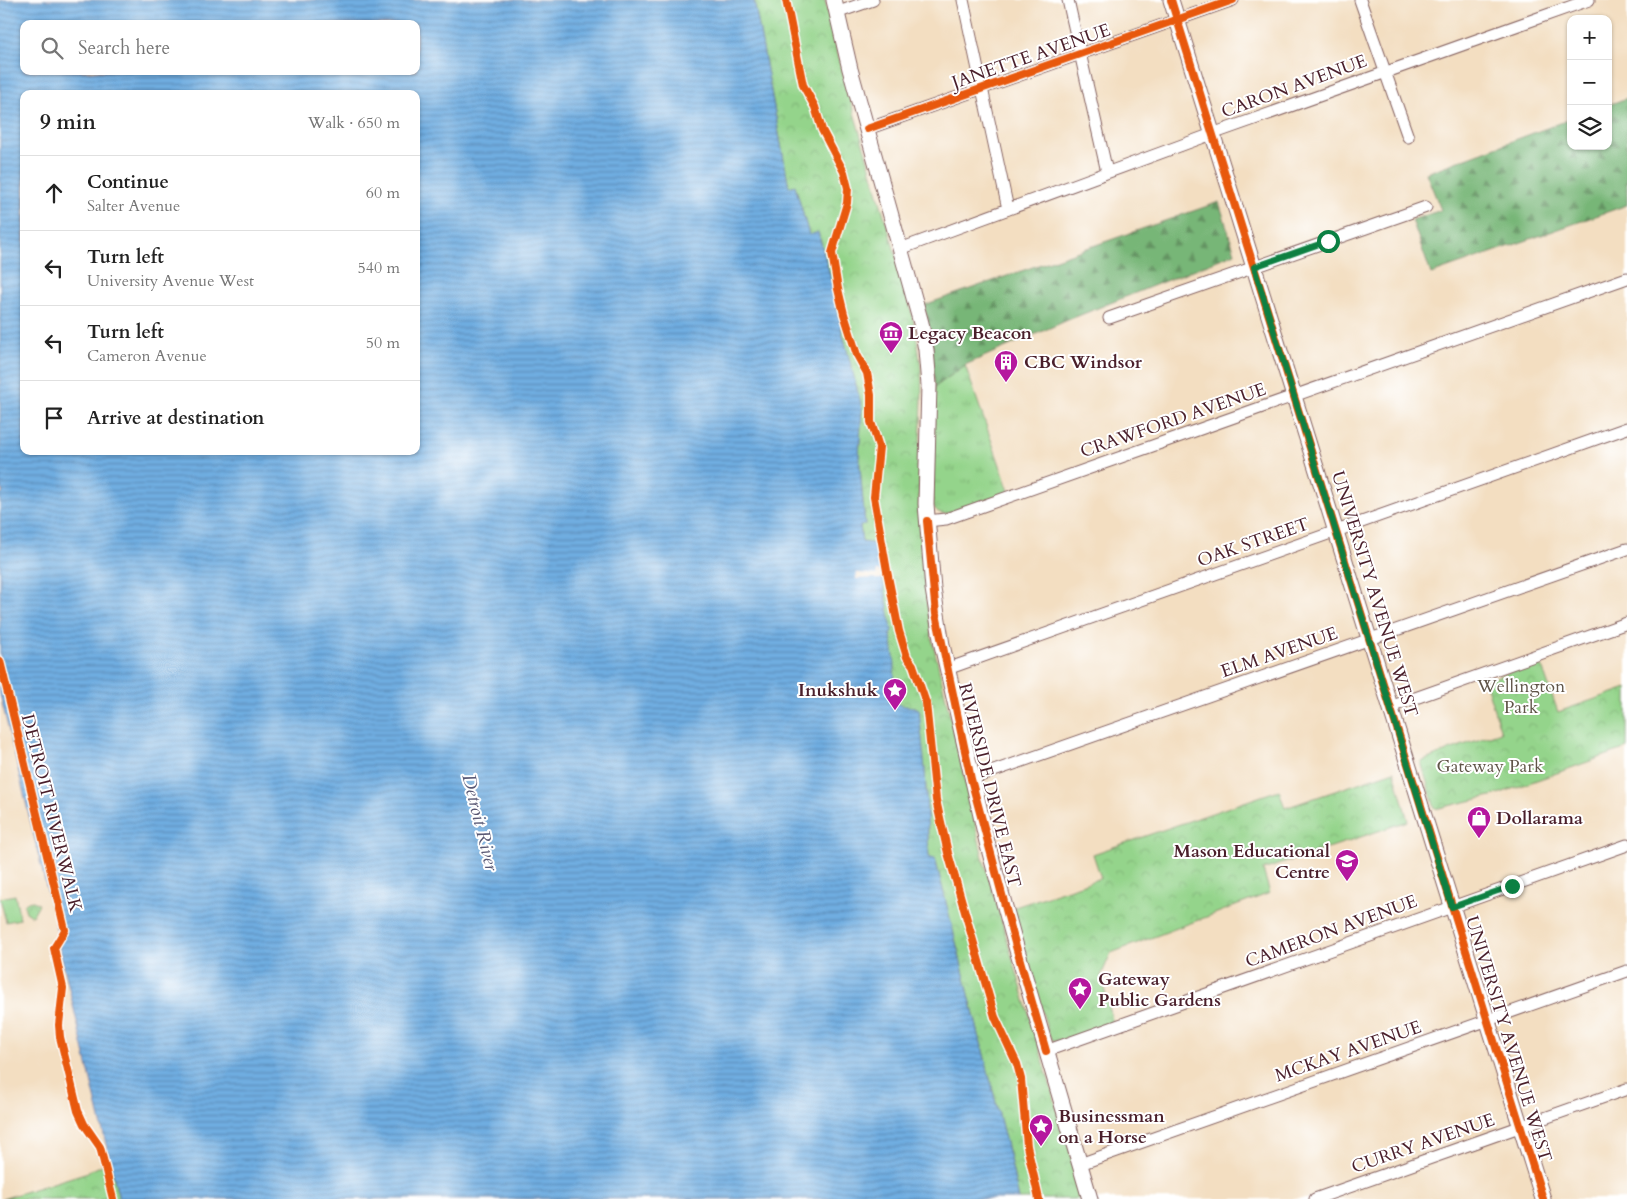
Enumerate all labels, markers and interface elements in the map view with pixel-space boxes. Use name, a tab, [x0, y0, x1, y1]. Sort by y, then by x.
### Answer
map controls	[1567, 15, 1612, 150]
button: +	[1567, 15, 1612, 60]
street label: JANETTE AVENUE	[946, 18, 1114, 96]
search box	[20, 20, 420, 75]
icon: search	[38, 34, 66, 62]
text: Search here	[78, 35, 170, 61]
street label: CARON AVENUE	[1218, 49, 1370, 124]
button: −	[1567, 60, 1612, 105]
button: layers	[1567, 105, 1612, 150]
text: 9 min	[40, 108, 96, 137]
text: Walk · 650 m	[308, 112, 400, 134]
text: Continue	[87, 169, 169, 195]
icon: ahead	[40, 179, 68, 207]
text: 60 m	[366, 182, 400, 204]
text: Salter Avenue	[87, 195, 180, 217]
route start	[1317, 230, 1340, 253]
text: Turn left	[87, 244, 164, 270]
icon: left	[40, 254, 68, 282]
text: 540 m	[358, 257, 400, 279]
text: University Avenue West	[87, 270, 254, 292]
text: Turn left	[87, 319, 164, 345]
museum icon: Legacy Beacon	[878, 320, 904, 354]
place label: Legacy Beacon	[908, 321, 1033, 346]
icon: left	[40, 329, 68, 357]
text: 50 m	[366, 332, 400, 354]
text: Cameron Avenue	[87, 345, 207, 367]
building icon: CBC Windsor	[993, 349, 1019, 383]
place label: CBC Windsor	[1024, 350, 1143, 375]
street label: CRAWFORD AVENUE	[1077, 377, 1269, 464]
icon: arrive	[40, 404, 68, 432]
text: Arrive at destination	[87, 405, 264, 431]
street label: UNIVERSITY AVENUE WEST	[1325, 468, 1424, 720]
street label: OAK STREET	[1194, 512, 1312, 573]
street label: ELM AVENUE	[1217, 621, 1341, 684]
park label: Wellington Park	[1476, 674, 1566, 720]
place icon: Inukshuk	[882, 677, 908, 711]
place label: Inukshuk	[798, 678, 879, 703]
street label: RIVERSIDE DRIVE EAST	[952, 680, 1027, 890]
street label: DETROIT RIVERWALK	[15, 711, 88, 915]
park label: Gateway Park	[1436, 754, 1544, 779]
water label: Detroit River	[455, 771, 505, 874]
shop icon: Dollarama	[1466, 805, 1492, 839]
place label: Dollarama	[1496, 806, 1583, 831]
place label: Mason Educational Centre	[1173, 839, 1330, 885]
school or university icon: Mason Educational Centre	[1334, 848, 1360, 882]
route end	[1501, 875, 1524, 898]
street label: CAMERON AVENUE	[1242, 889, 1421, 974]
street label: UNIVERSITY AVENUE WEST	[1459, 913, 1558, 1165]
place label: Gateway Public Gardens	[1098, 967, 1221, 1013]
place icon: Gateway Public Gardens	[1067, 976, 1093, 1010]
street label: MCKAY AVENUE	[1272, 1015, 1425, 1088]
place label: Businessman on a Horse	[1058, 1104, 1165, 1150]
street label: CURRY AVENUE	[1348, 1107, 1498, 1180]
place icon: Businessman on a Horse	[1028, 1113, 1054, 1147]

